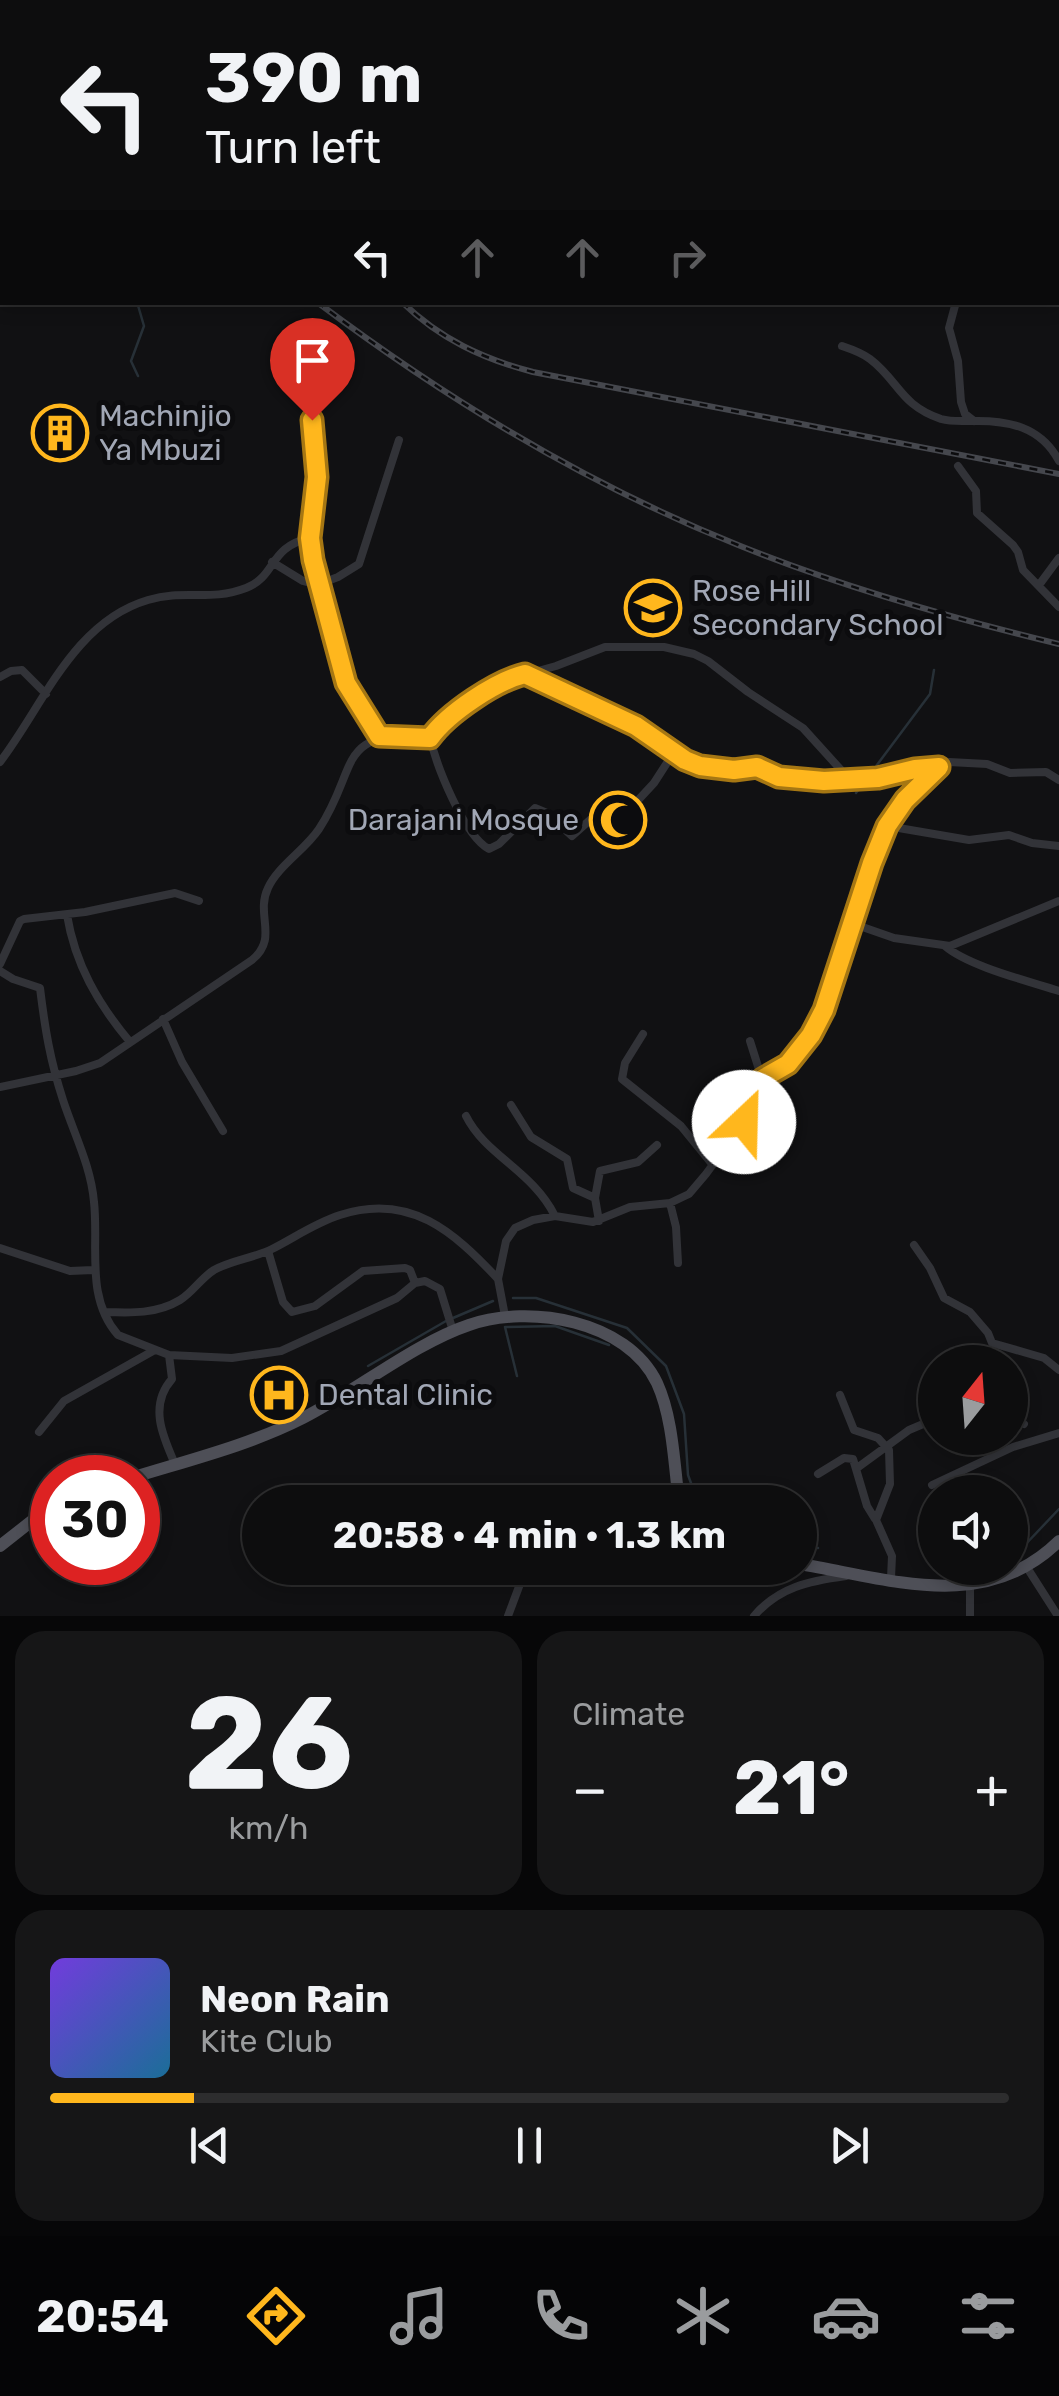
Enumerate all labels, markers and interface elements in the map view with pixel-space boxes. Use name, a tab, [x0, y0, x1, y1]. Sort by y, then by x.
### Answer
text: 390 m	[205, 37, 423, 120]
icon: left	[40, 40, 170, 170]
text: Turn left	[205, 121, 381, 174]
icon: left	[345, 230, 400, 285]
icon: ahead	[450, 230, 505, 285]
icon: ahead	[555, 230, 610, 285]
icon: right	[660, 230, 715, 285]
pin	[270, 318, 355, 421]
icon: arrive	[285, 333, 340, 388]
place label: Machinjio Ya Mbuzi	[99, 398, 232, 468]
building icon: Machinjio Ya Mbuzi	[30, 403, 90, 463]
place label: Rose Hill Secondary School	[692, 573, 944, 643]
school or university icon: Rose Hill Secondary School	[623, 578, 683, 638]
mosque icon: Darajani Mosque	[588, 790, 648, 850]
place label: Darajani Mosque	[348, 802, 579, 838]
position arrow	[692, 1070, 796, 1174]
north arrow	[918, 1345, 1028, 1455]
map controls	[918, 1345, 1028, 1585]
hospital icon: Dental Clinic	[249, 1365, 309, 1425]
place label: Dental Clinic	[318, 1377, 493, 1413]
speed limit sign: 30	[30, 1455, 160, 1585]
button: sound	[918, 1475, 1028, 1585]
text: 20:58 · 4 min · 1.3 km	[333, 1512, 726, 1558]
text: 26	[184, 1666, 353, 1821]
text: Climate	[572, 1695, 685, 1733]
text: 21°	[733, 1744, 850, 1833]
text: −	[572, 1757, 608, 1822]
text: +	[975, 1757, 1009, 1822]
text: km/h	[229, 1809, 308, 1847]
text: Neon Rain	[200, 1976, 390, 2022]
text: Kite Club	[200, 2022, 333, 2060]
icon: previous	[182, 2118, 237, 2173]
icon: pause	[502, 2118, 557, 2173]
icon: next	[822, 2118, 877, 2173]
icon: directions	[241, 2281, 311, 2351]
icon: music	[384, 2281, 454, 2351]
icon: phone	[526, 2281, 596, 2351]
icon: climate	[668, 2281, 738, 2351]
icon: car	[811, 2281, 881, 2351]
icon: filters	[953, 2281, 1023, 2351]
text: 20:54	[36, 2290, 169, 2343]

